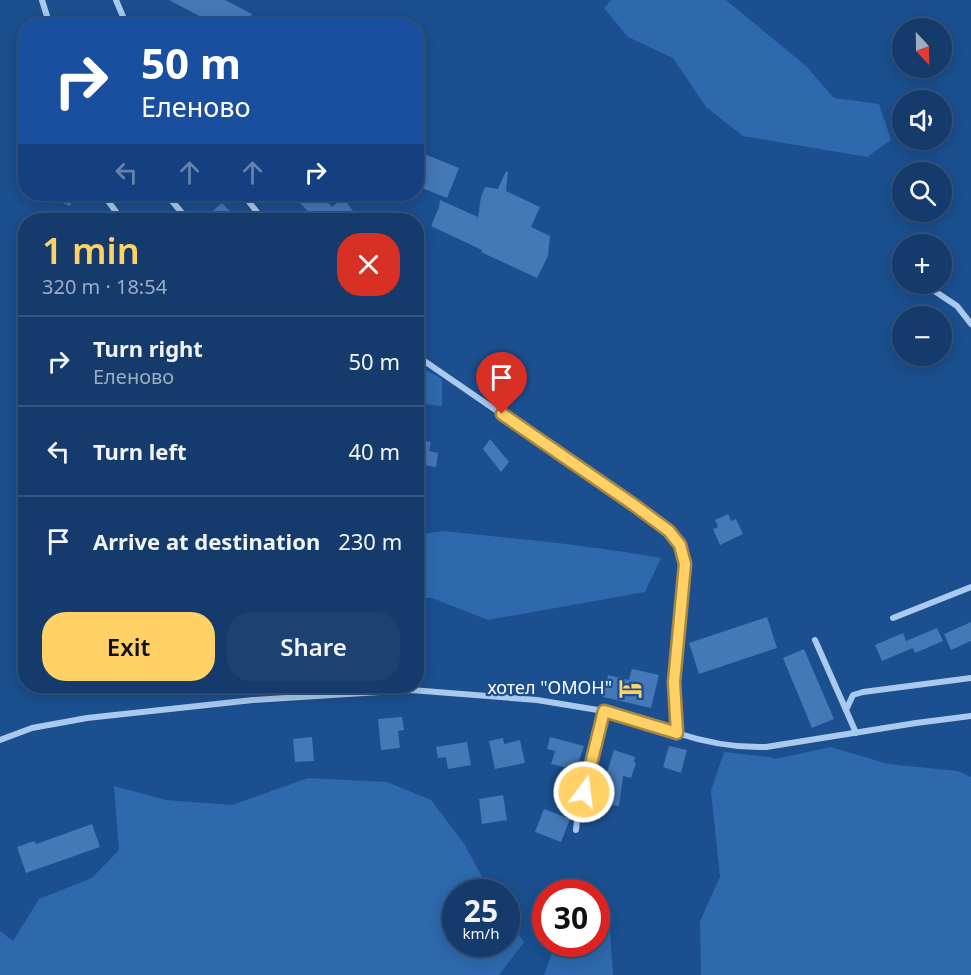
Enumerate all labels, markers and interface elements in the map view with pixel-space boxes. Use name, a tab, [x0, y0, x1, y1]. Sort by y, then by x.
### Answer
north arrow	[892, 18, 952, 78]
map controls	[892, 18, 952, 366]
text: 50 m	[141, 34, 241, 91]
icon: right	[42, 42, 120, 120]
text: Еленово	[141, 88, 251, 125]
button: sound	[892, 90, 952, 150]
icon: left	[110, 156, 143, 189]
icon: ahead	[173, 156, 206, 189]
icon: ahead	[236, 156, 269, 189]
icon: right	[299, 156, 332, 189]
button: search	[892, 162, 952, 222]
text: 1 min	[42, 226, 140, 275]
button: close	[337, 233, 400, 296]
button: +	[892, 234, 952, 294]
text: 320 m · 18:54	[42, 273, 167, 300]
button: −	[892, 306, 952, 366]
text: Turn right	[93, 333, 203, 363]
icon: right	[42, 345, 75, 378]
text: 50 m	[349, 346, 400, 376]
pin	[476, 352, 527, 414]
icon: arrive	[485, 361, 518, 394]
text: Еленово	[93, 363, 174, 390]
icon: left	[42, 435, 75, 468]
text: Turn left	[93, 436, 187, 466]
text: 40 m	[349, 436, 400, 466]
icon: arrive	[42, 525, 75, 558]
text: Arrive at destination	[93, 526, 320, 556]
text: 230 m	[338, 526, 402, 556]
button: Exit	[42, 612, 215, 681]
button: Share	[227, 612, 400, 681]
place label: хотел "ОМОН"	[488, 675, 612, 699]
hotel icon: хотел "ОМОН"	[617, 675, 643, 701]
position arrow	[552, 760, 616, 824]
speed limit sign: 30	[532, 879, 610, 957]
text: 25	[464, 890, 498, 931]
text: km/h	[463, 923, 499, 943]

